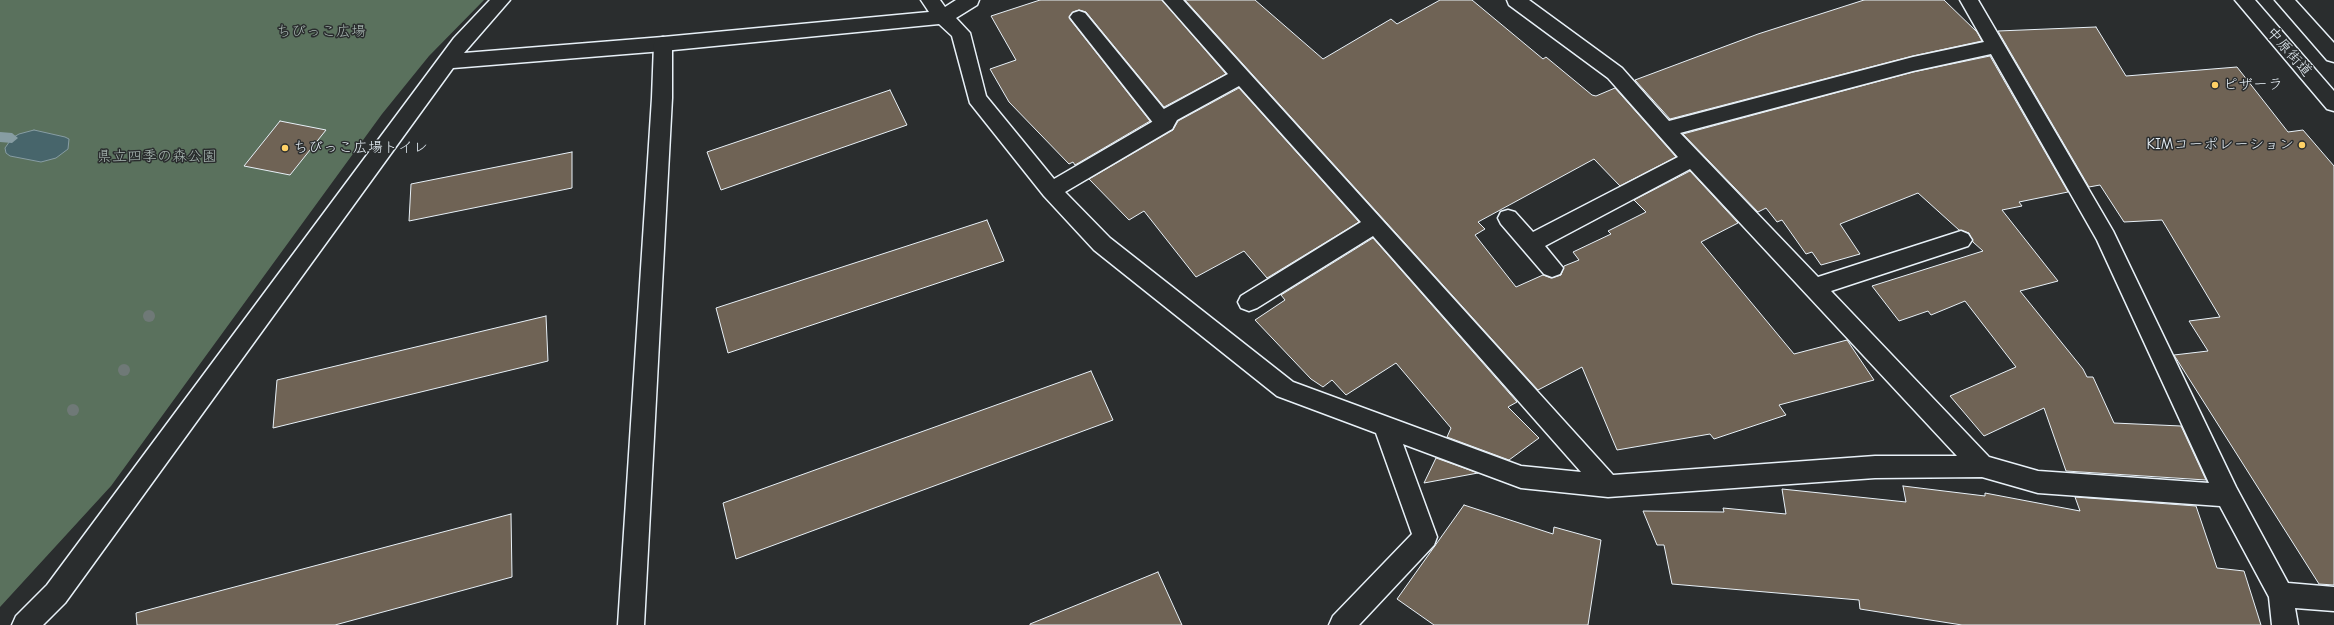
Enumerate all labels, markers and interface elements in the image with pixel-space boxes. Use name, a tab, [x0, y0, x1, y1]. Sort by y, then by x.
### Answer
park label: ちびっこ広場	[276, 23, 366, 41]
street label: 中原街道	[2263, 23, 2315, 81]
place label: ピザーラ	[2223, 76, 2283, 94]
marker: ピザーラ	[2210, 80, 2220, 90]
place label: KIMコーポレーション	[2147, 136, 2294, 154]
place label: ちびっこ広場トイレ	[293, 139, 428, 157]
marker: KIMコーポレーション	[2297, 140, 2307, 150]
marker: ちびっこ広場トイレ	[280, 143, 290, 153]
park label: 県立四季の森公園	[97, 148, 217, 166]

